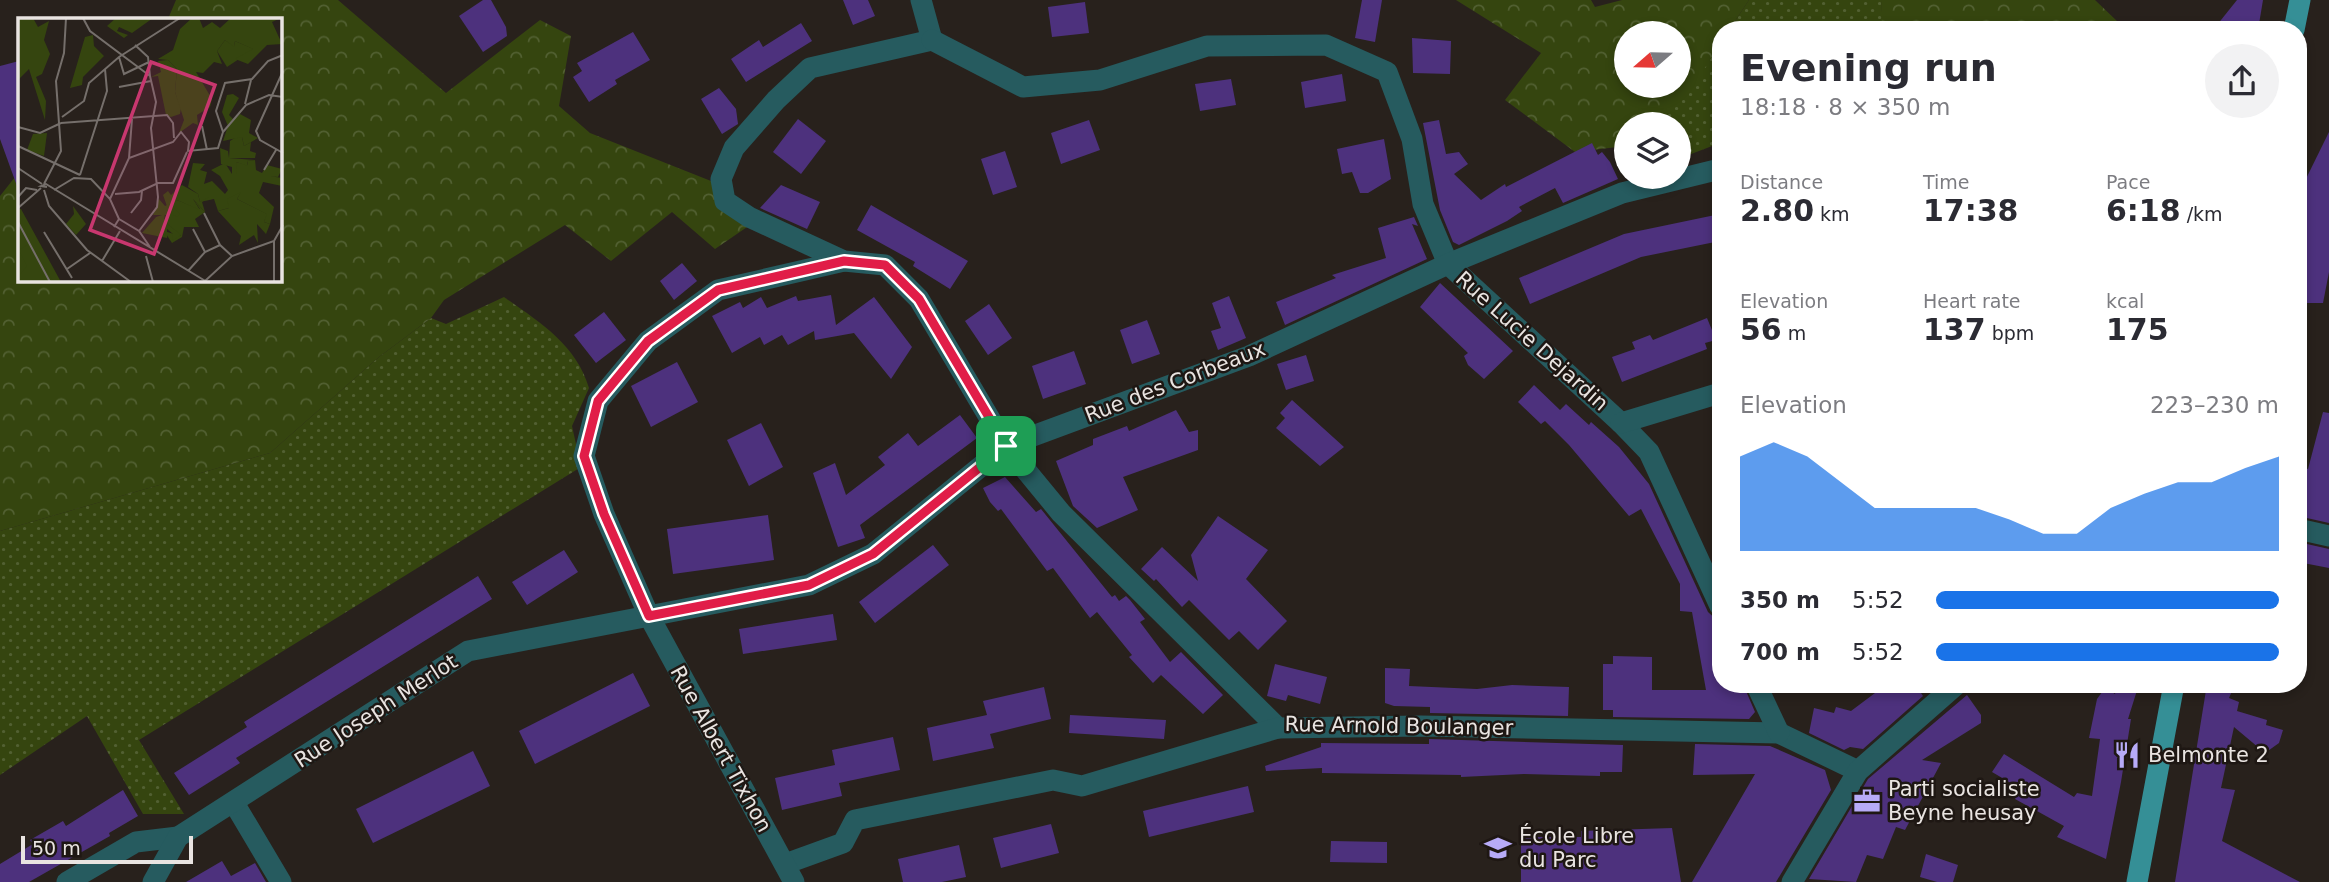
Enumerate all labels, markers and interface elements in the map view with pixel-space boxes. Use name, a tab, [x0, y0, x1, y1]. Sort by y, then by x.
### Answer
inset map	[18, 18, 282, 282]
north arrow	[1614, 21, 1690, 98]
map controls	[1614, 21, 1691, 189]
button: share	[2205, 44, 2279, 118]
text: Evening run	[1740, 46, 1997, 90]
text: 18:18 · 8 × 350 m	[1740, 94, 1950, 120]
button: layers	[1614, 112, 1691, 189]
text: Distance	[1740, 171, 1823, 193]
text: Time	[1923, 171, 1970, 193]
text: Pace	[2106, 171, 2150, 193]
text: 2.80	[1740, 193, 1814, 228]
text: 17:38	[1923, 193, 2019, 228]
text: 6:18	[2106, 193, 2181, 228]
text: km	[1814, 203, 1850, 225]
text: /km	[2181, 203, 2223, 225]
street label: Rue Lucie Dejardin	[1451, 266, 1613, 416]
text: Elevation	[1740, 290, 1828, 312]
text: Heart rate	[1923, 290, 2021, 312]
text: kcal	[2106, 290, 2144, 312]
text: 56	[1740, 312, 1782, 347]
text: 137	[1923, 312, 1986, 347]
text: 175	[2106, 312, 2169, 347]
text: m	[1782, 322, 1806, 344]
text: bpm	[1986, 322, 2034, 344]
street label: Rue des Corbeaux	[1081, 336, 1269, 428]
text: Elevation	[1740, 392, 1847, 418]
text: 223–230 m	[2150, 392, 2279, 418]
pin	[976, 416, 1036, 476]
icon: arrive	[987, 427, 1025, 465]
text: 350 m	[1740, 587, 1820, 613]
text: 5:52	[1852, 587, 1904, 613]
text: 700 m	[1740, 639, 1820, 665]
text: 5:52	[1852, 639, 1904, 665]
street label: Rue Joseph Merlot	[290, 649, 462, 773]
street label: Rue Albert Tixhon	[665, 662, 777, 836]
street label: Rue Arnold Boulanger	[1284, 712, 1514, 740]
restaurant icon: Belmonte 2	[2112, 740, 2142, 770]
place label: Belmonte 2	[2148, 743, 2269, 767]
place label: Parti socialiste Beyne heusay	[1888, 777, 2040, 825]
office icon: Parti socialiste Beyne heusay	[1852, 786, 1882, 816]
place label: École Libre du Parc	[1519, 823, 1634, 872]
scale bar	[21, 833, 192, 865]
school or university icon: École Libre du Parc	[1483, 833, 1513, 863]
text: 50 m	[32, 837, 81, 859]

